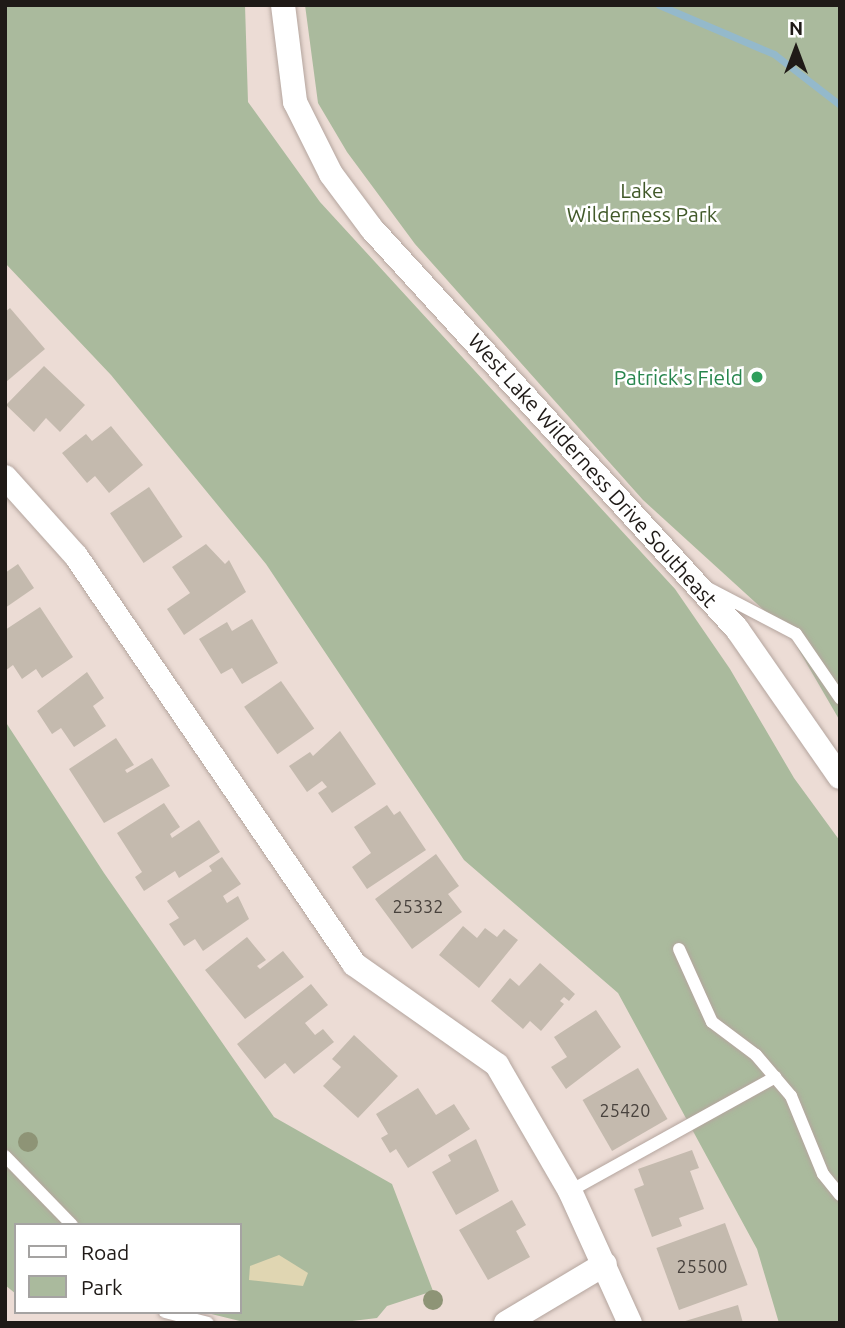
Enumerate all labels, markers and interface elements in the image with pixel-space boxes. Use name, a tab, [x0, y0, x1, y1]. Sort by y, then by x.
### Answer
north arrow	[761, 14, 831, 84]
text: N	[789, 17, 803, 39]
park label: Lake Wilderness Park	[567, 177, 717, 227]
street label: West Lake Wilderness Drive Southeast	[463, 328, 723, 612]
place label: Patrick's Field	[614, 364, 743, 390]
marker: Patrick's Field	[749, 369, 765, 385]
house number: 25332	[393, 895, 443, 917]
house number: 25420	[600, 1099, 650, 1121]
legend	[14, 1223, 242, 1314]
text: Road	[81, 1240, 129, 1264]
house number: 25500	[677, 1255, 727, 1277]
text: Park	[81, 1275, 123, 1299]

